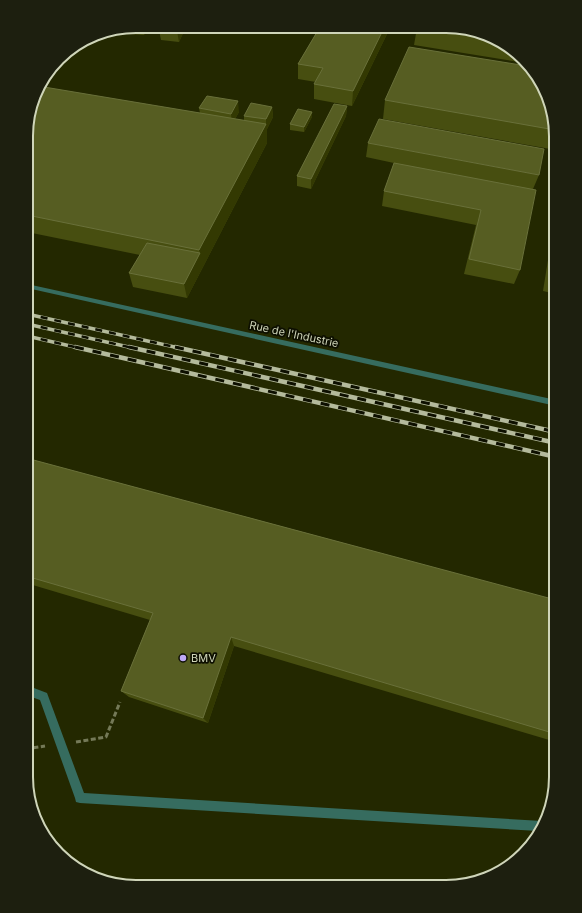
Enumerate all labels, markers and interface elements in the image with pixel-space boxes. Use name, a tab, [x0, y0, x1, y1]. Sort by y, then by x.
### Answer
street label: Rue de l'Industrie	[248, 318, 340, 350]
place label: BMV	[191, 651, 216, 665]
marker: BMV	[178, 653, 188, 663]

